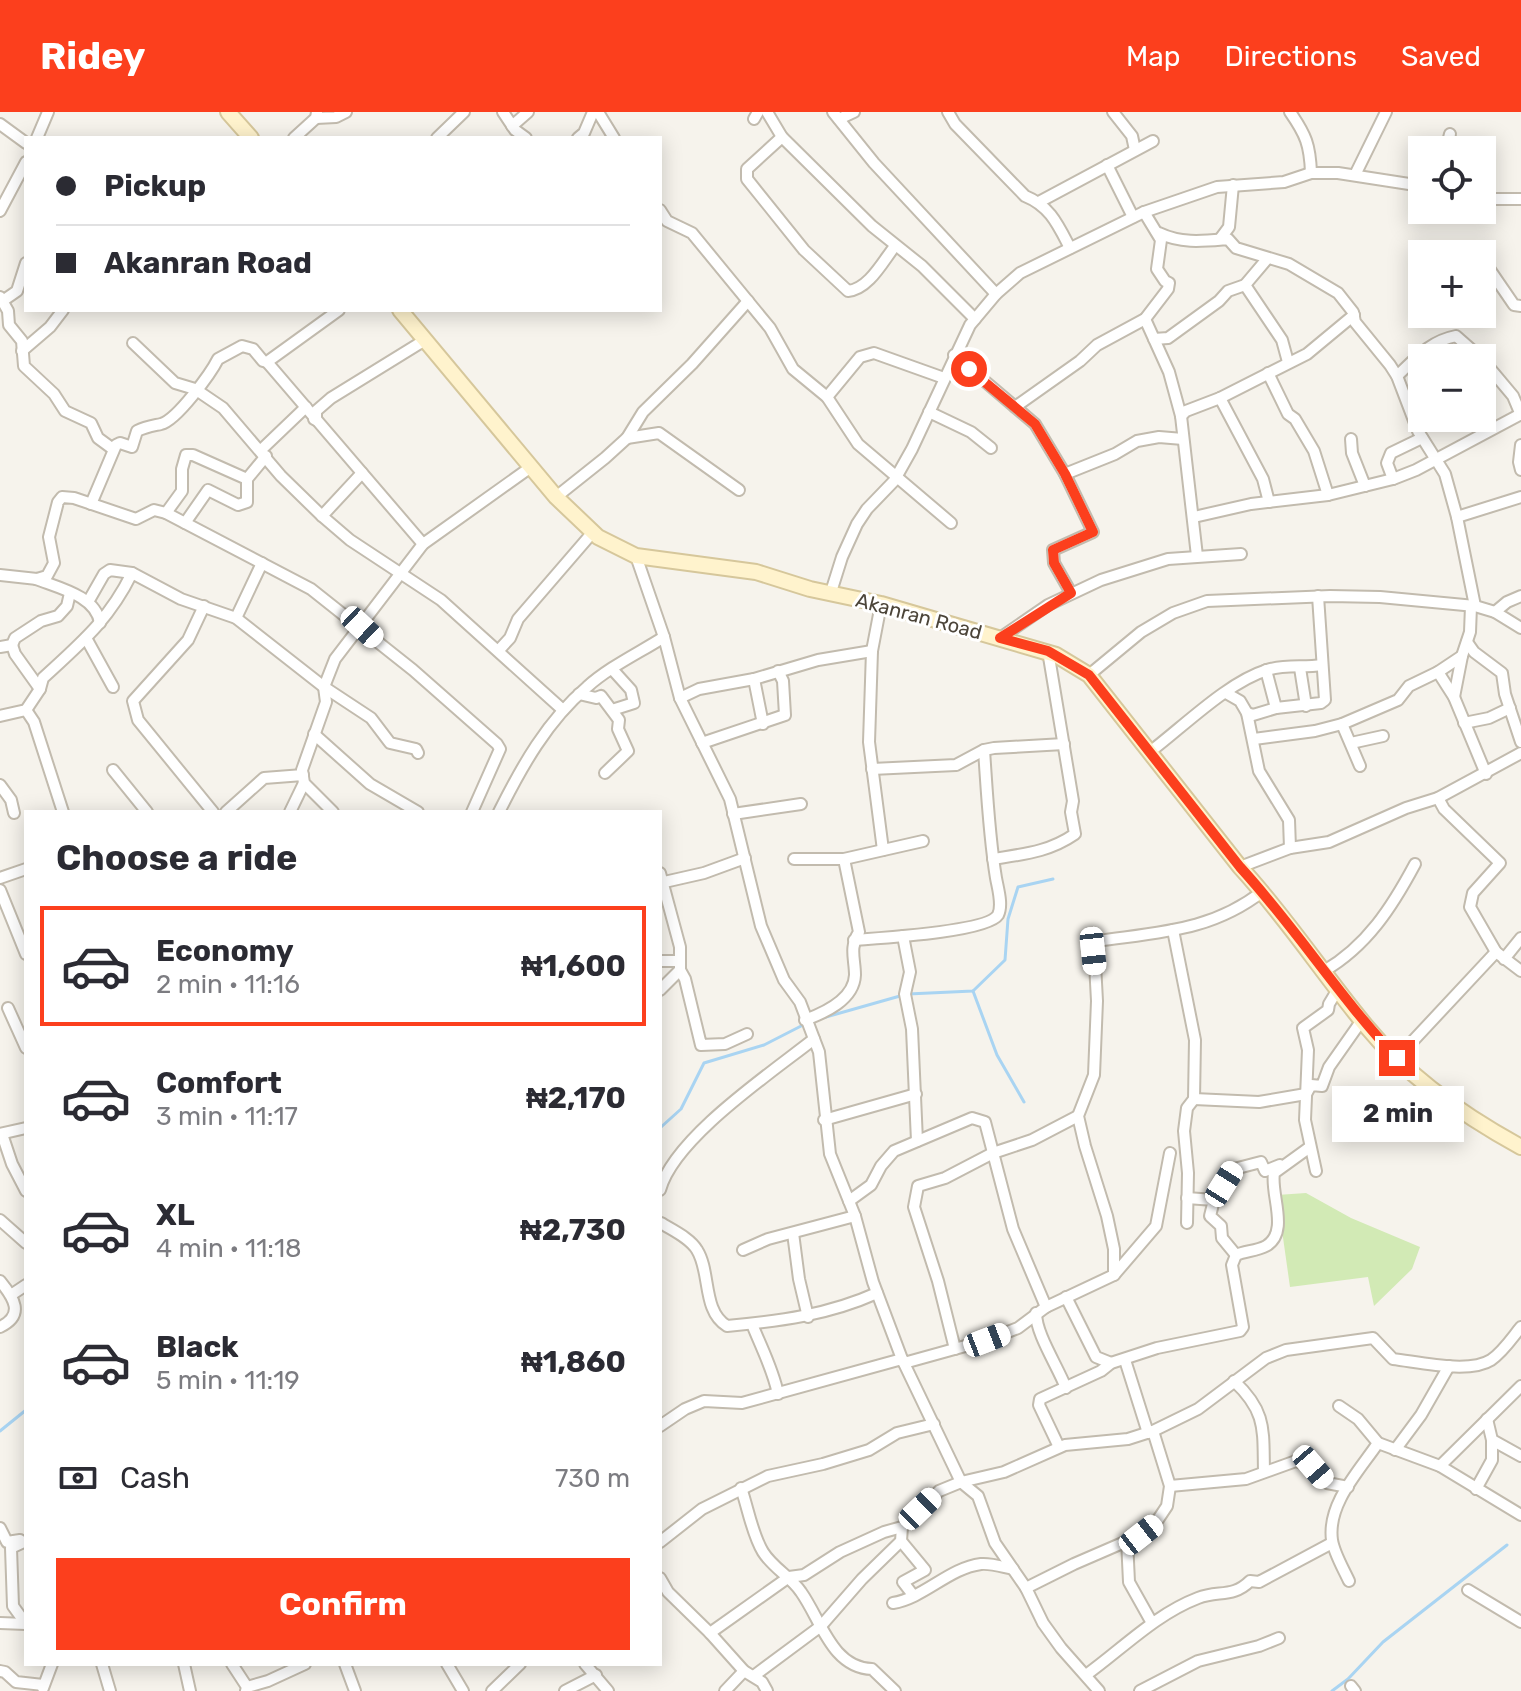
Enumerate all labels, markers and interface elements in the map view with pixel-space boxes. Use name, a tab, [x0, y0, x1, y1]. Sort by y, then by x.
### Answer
text: Ridey	[40, 33, 146, 79]
text: Map	[1126, 40, 1180, 73]
text: Directions	[1224, 40, 1357, 73]
text: Saved	[1401, 40, 1481, 73]
map controls	[1408, 136, 1496, 432]
button: locate	[1408, 136, 1496, 224]
text: Pickup	[104, 168, 206, 204]
button: +	[1408, 240, 1496, 328]
text: Akanran Road	[104, 245, 312, 281]
button: −	[1408, 344, 1496, 432]
route start	[951, 351, 987, 387]
street label: Akanran Road	[853, 588, 985, 644]
car	[336, 602, 388, 652]
text: Choose a ride	[56, 836, 297, 879]
car	[1079, 926, 1107, 976]
icon: car	[60, 930, 132, 1002]
text: Economy	[156, 933, 294, 969]
text: ₦1,600	[521, 948, 626, 984]
text: 2 min · 11:16	[156, 969, 300, 1000]
route end	[1379, 1040, 1415, 1076]
icon: car	[60, 1062, 132, 1134]
text: Comfort	[156, 1065, 282, 1101]
text: ₦2,170	[526, 1080, 626, 1116]
callout: 2 min	[1331, 1086, 1463, 1142]
text: 2 min	[1363, 1098, 1433, 1129]
text: 3 min · 11:17	[156, 1101, 298, 1132]
car	[1201, 1157, 1247, 1211]
icon: car	[60, 1194, 132, 1266]
text: XL	[156, 1197, 195, 1233]
text: ₦2,730	[520, 1212, 626, 1248]
text: 4 min · 11:18	[156, 1233, 302, 1264]
car	[960, 1320, 1014, 1360]
icon: car	[60, 1326, 132, 1398]
text: Black	[156, 1329, 239, 1365]
text: ₦1,860	[521, 1344, 626, 1380]
text: 5 min · 11:19	[156, 1365, 300, 1396]
car	[1288, 1441, 1338, 1493]
icon: cash	[56, 1456, 100, 1500]
text: Cash	[120, 1460, 190, 1496]
text: 730 m	[555, 1463, 630, 1494]
car	[894, 1484, 946, 1534]
car	[1115, 1511, 1167, 1559]
button: Confirm	[56, 1558, 630, 1650]

